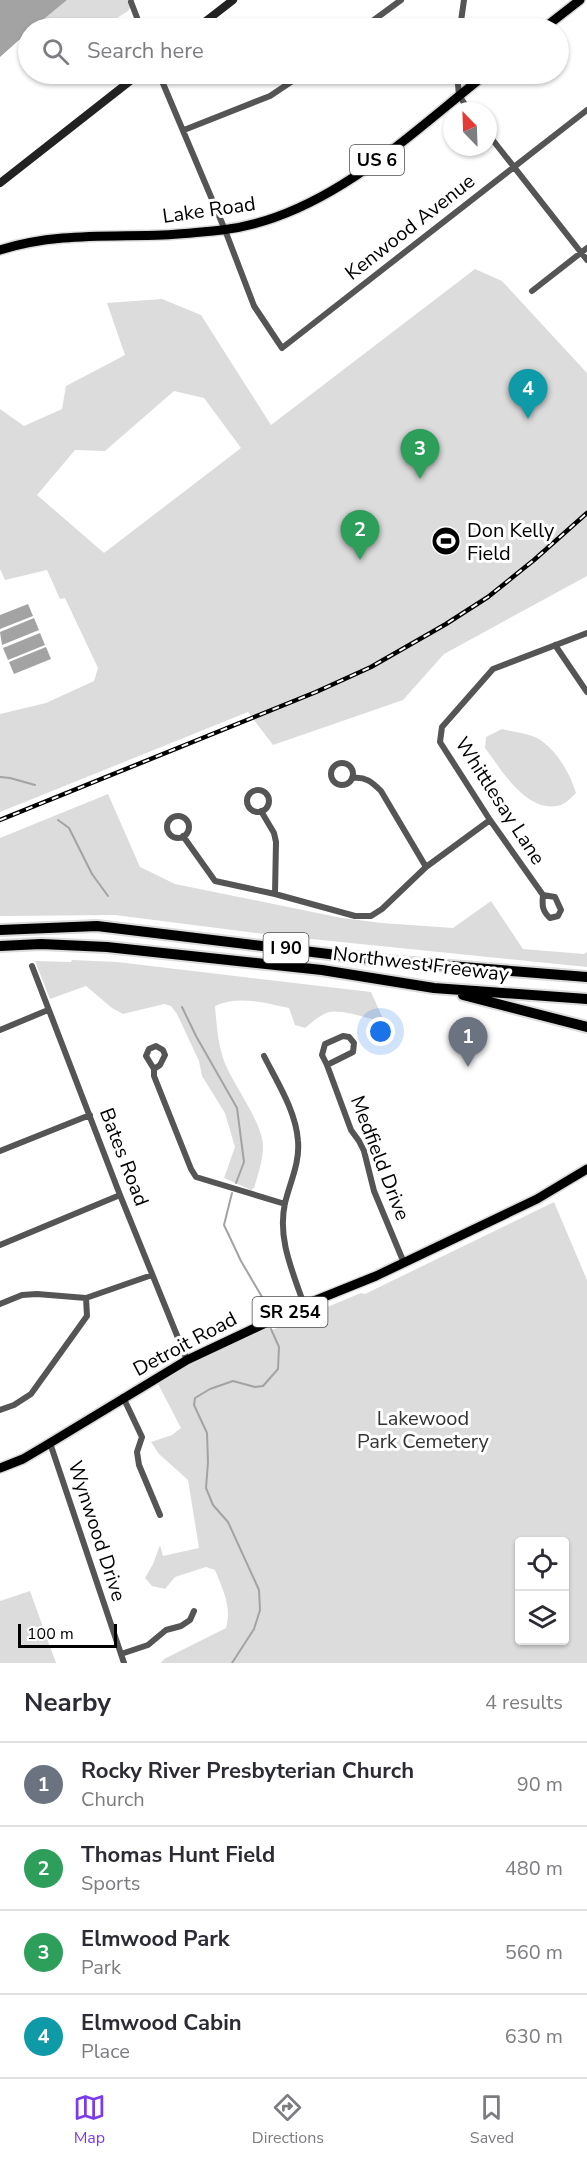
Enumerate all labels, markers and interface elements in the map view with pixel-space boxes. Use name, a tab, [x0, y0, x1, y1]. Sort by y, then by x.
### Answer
search box	[18, 18, 569, 84]
icon: search	[39, 35, 72, 68]
text: Search here	[87, 36, 204, 66]
north arrow	[443, 102, 497, 156]
road number: US 6	[350, 145, 404, 175]
street label: Kenwood Avenue	[339, 168, 481, 286]
street label: Lake Road	[161, 190, 257, 230]
pin: 4	[508, 370, 548, 419]
pin: 3	[400, 430, 440, 479]
pin: 2	[340, 510, 380, 560]
place label: Don Kelly Field	[467, 517, 555, 567]
sports icon: Don Kelly Field	[430, 525, 462, 557]
street label: Whittlesay Lane	[449, 732, 551, 870]
road number: I 90	[264, 933, 308, 963]
street label: Northwest Freeway	[331, 940, 511, 988]
your location	[366, 1017, 395, 1046]
pin: 1	[448, 1018, 488, 1067]
street label: Medfield Drive	[344, 1092, 416, 1224]
street label: Bates Road	[93, 1104, 155, 1210]
road number: SR 254	[252, 1297, 328, 1327]
street label: Detroit Road	[128, 1305, 242, 1383]
park label: Lakewood Park Cemetery	[357, 1405, 490, 1455]
street label: Wynwood Drive	[62, 1457, 132, 1605]
map controls	[515, 1537, 569, 1645]
button: locate	[515, 1537, 569, 1591]
button: layers	[515, 1591, 569, 1645]
scale bar	[18, 1621, 117, 1648]
text: 100 m	[27, 1623, 74, 1645]
text: Nearby	[24, 1685, 111, 1720]
text: 4 results	[485, 1689, 563, 1716]
text: Rocky River Presbyterian Church	[81, 1756, 414, 1786]
text: 1	[38, 1771, 50, 1798]
text: 90 m	[517, 1771, 563, 1798]
text: Church	[81, 1786, 145, 1813]
text: Thomas Hunt Field	[81, 1840, 275, 1870]
text: 2	[38, 1855, 50, 1882]
text: 480 m	[505, 1855, 563, 1882]
text: Sports	[81, 1870, 140, 1897]
text: Elmwood Park	[81, 1924, 230, 1954]
text: 3	[38, 1939, 50, 1966]
text: 560 m	[505, 1939, 563, 1966]
text: Park	[81, 1954, 121, 1981]
text: Elmwood Cabin	[81, 2008, 242, 2038]
text: 4	[38, 2023, 50, 2050]
text: 630 m	[505, 2023, 563, 2050]
text: Place	[81, 2038, 130, 2065]
tab: Map	[73, 2091, 106, 2149]
tab: Directions	[252, 2091, 324, 2149]
tab: Saved	[470, 2091, 514, 2149]

